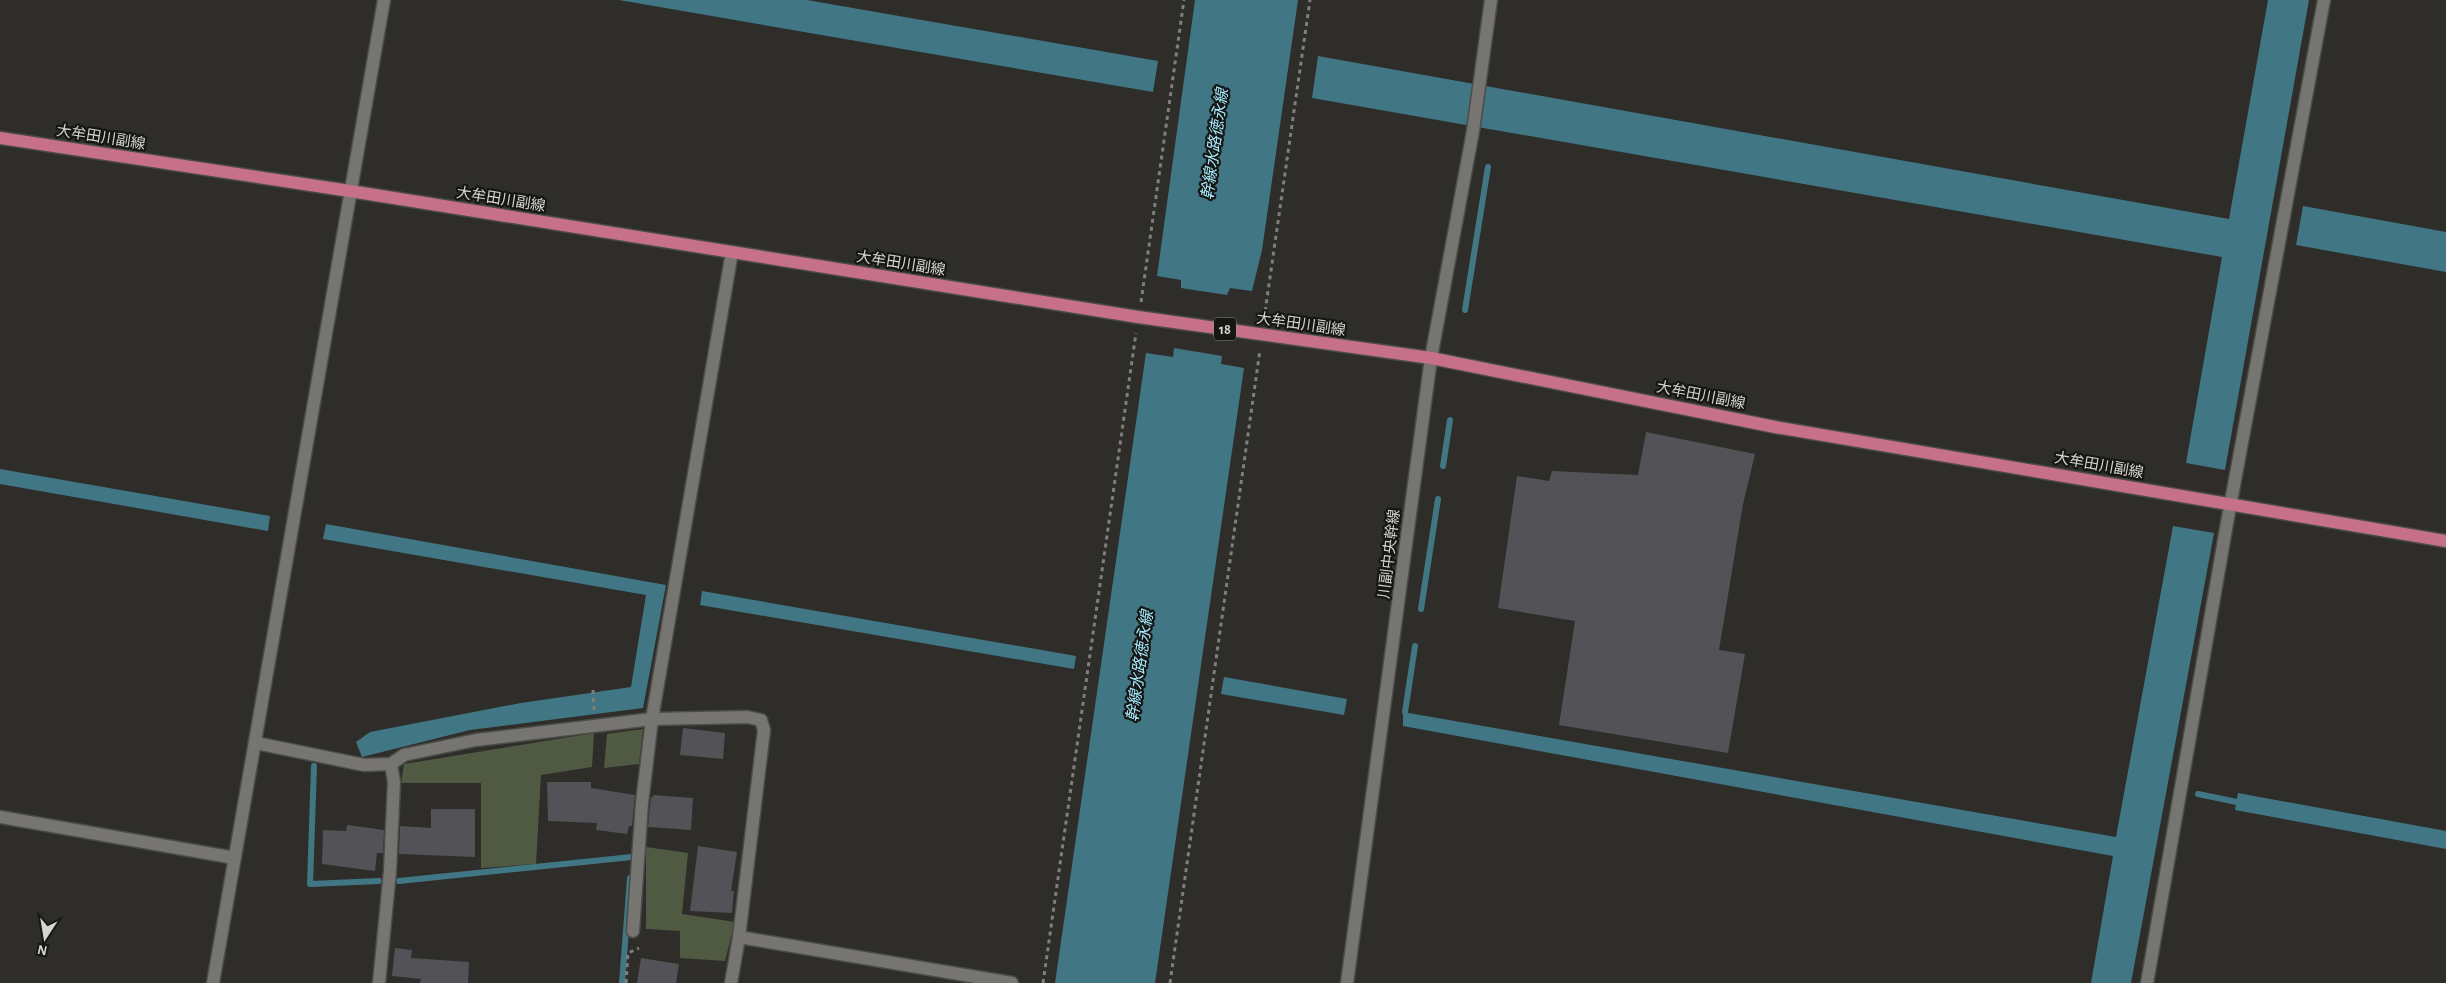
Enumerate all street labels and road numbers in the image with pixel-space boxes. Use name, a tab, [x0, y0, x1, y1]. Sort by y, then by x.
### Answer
street label: 大牟田川副線	[55, 122, 147, 152]
street label: 大牟田川副線	[455, 184, 547, 214]
street label: 大牟田川副線	[855, 248, 947, 278]
street label: 大牟田川副線	[1255, 310, 1347, 338]
road number: 18	[1214, 318, 1236, 340]
street label: 大牟田川副線	[1655, 379, 1747, 411]
street label: 大牟田川副線	[2053, 449, 2145, 481]
street label: 川副中央幹線	[1376, 508, 1402, 600]

